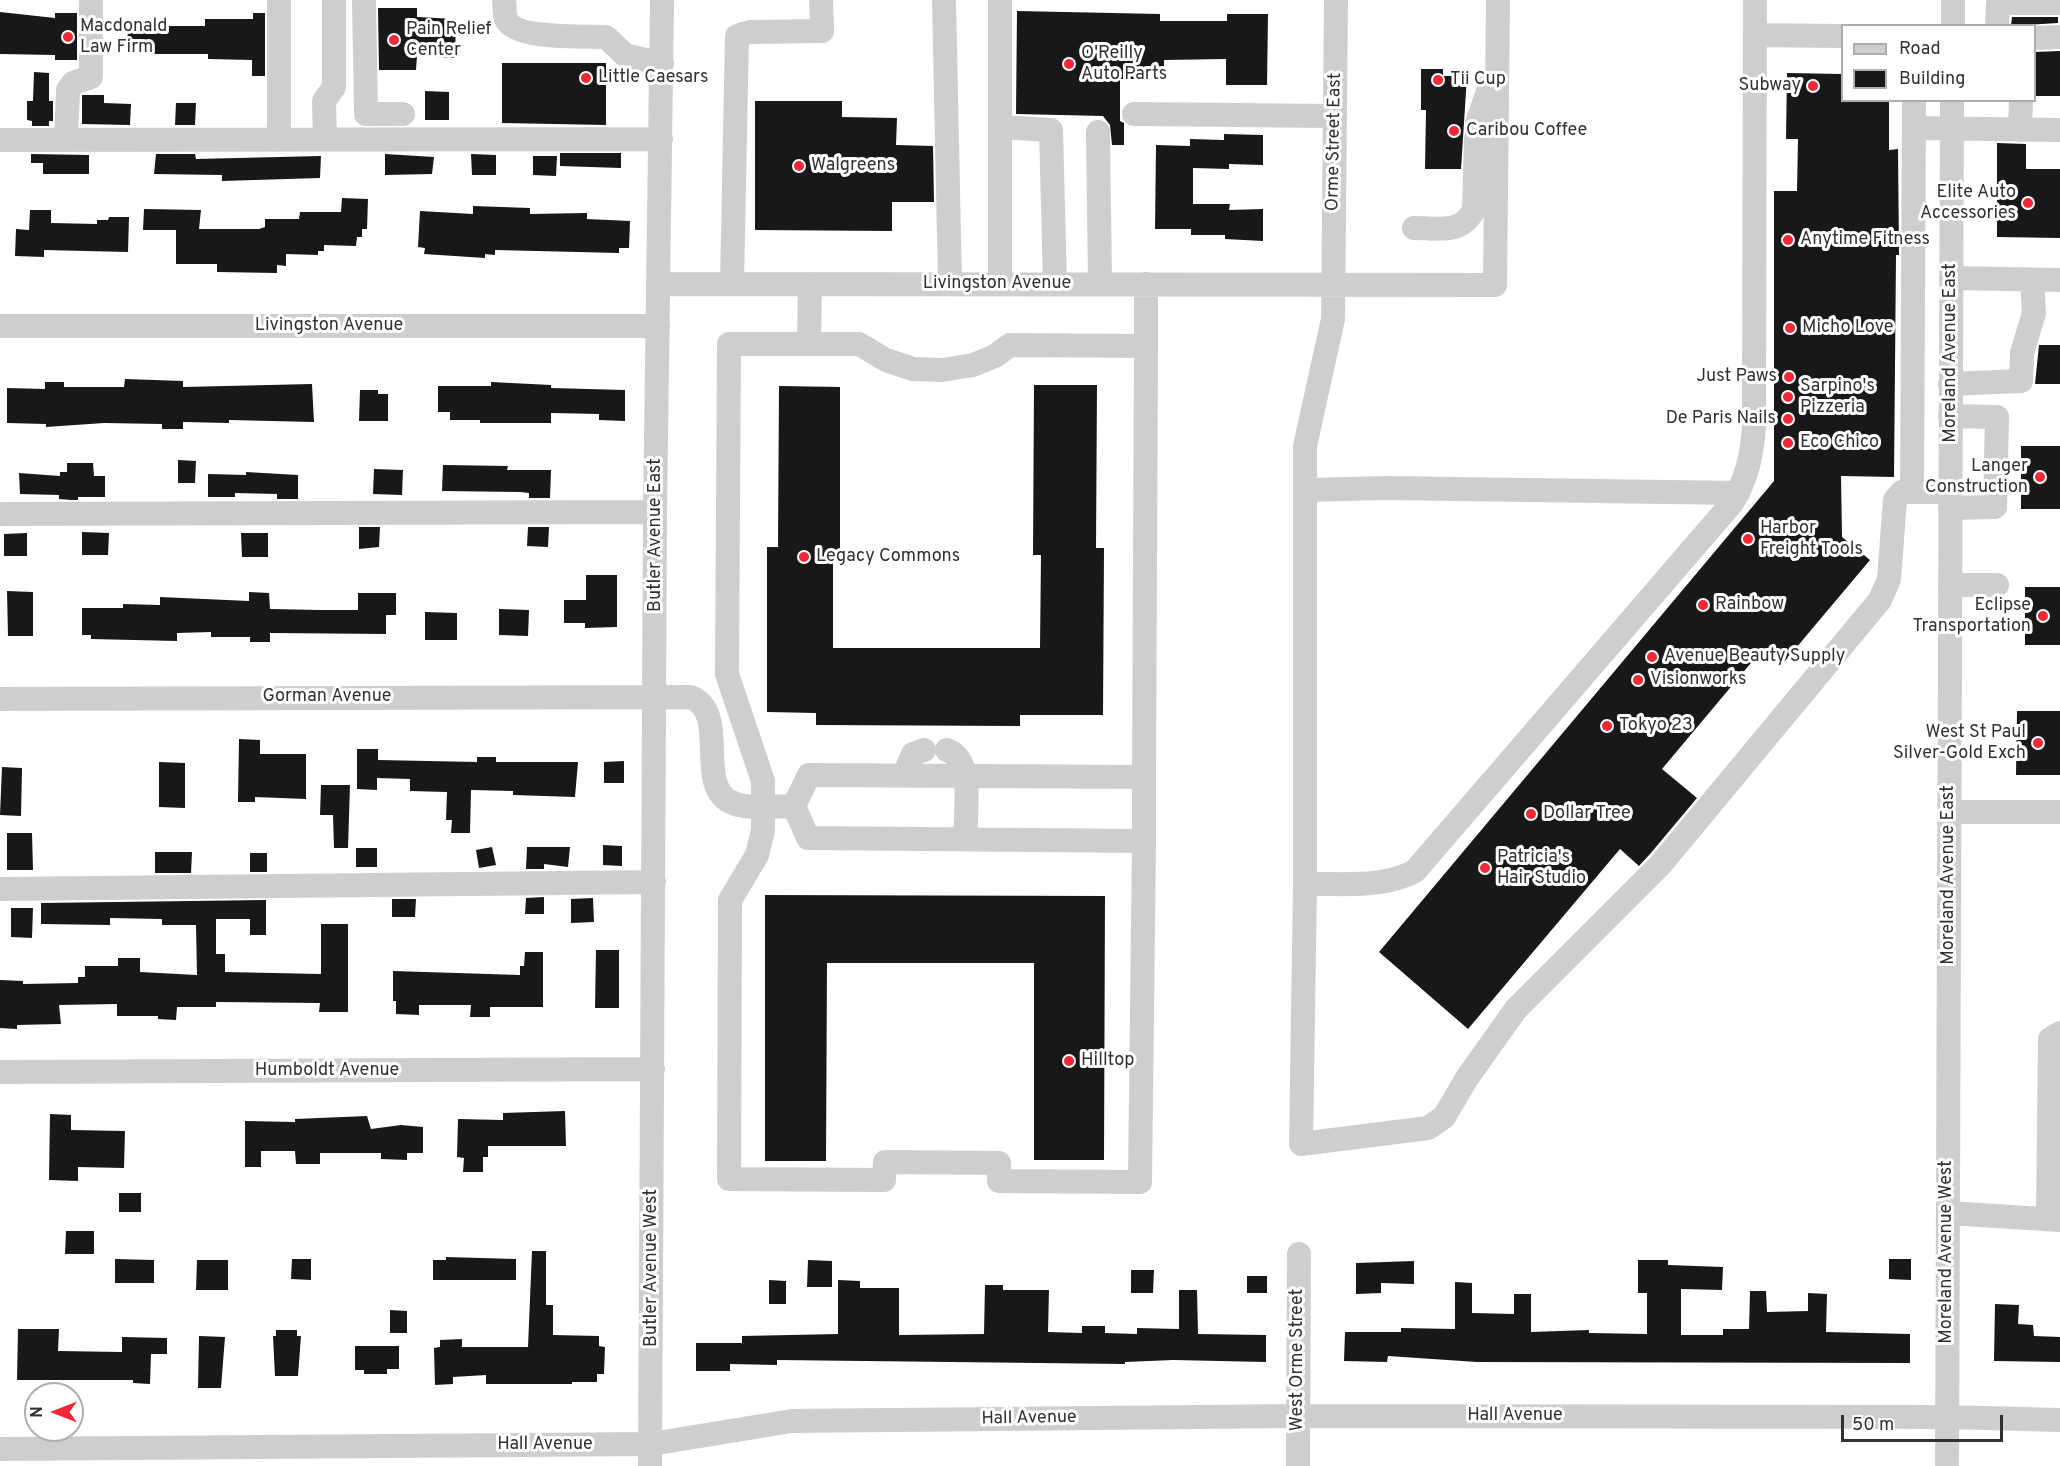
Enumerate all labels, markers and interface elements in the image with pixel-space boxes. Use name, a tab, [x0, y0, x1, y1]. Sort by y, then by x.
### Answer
place label: Macdonald Law Firm	[80, 16, 167, 58]
place label: Pain Relief Center	[406, 19, 491, 62]
legend	[1841, 24, 2036, 102]
marker: Macdonald Law Firm	[61, 30, 75, 44]
marker: Pain Relief Center	[387, 33, 401, 47]
text: Road	[1899, 38, 1941, 61]
place label: O'Reilly Auto Parts	[1081, 43, 1167, 86]
marker: O'Reilly Auto Parts	[1062, 57, 1076, 71]
place label: Little Caesars	[598, 67, 708, 89]
text: Building	[1899, 68, 1965, 91]
place label: Tii Cup	[1450, 69, 1506, 91]
marker: Little Caesars	[579, 71, 593, 85]
street label: Orme Street East	[1323, 73, 1347, 211]
marker: Tii Cup	[1431, 73, 1445, 87]
place label: Subway	[1739, 75, 1801, 97]
marker: Subway	[1806, 79, 1820, 93]
place label: Caribou Coffee	[1466, 120, 1587, 142]
marker: Caribou Coffee	[1447, 124, 1461, 138]
place label: Walgreens	[811, 155, 895, 177]
marker: Walgreens	[792, 159, 806, 173]
place label: Elite Auto Accessories	[1920, 182, 2016, 224]
marker: Elite Auto Accessories	[2021, 196, 2035, 210]
place label: Anytime Fitness	[1800, 229, 1930, 251]
marker: Anytime Fitness	[1781, 233, 1795, 247]
street label: Moreland Avenue East	[1940, 263, 1962, 443]
street label: Livingston Avenue	[923, 273, 1071, 295]
street label: Livingston Avenue	[255, 315, 403, 337]
place label: Micho Love	[1802, 317, 1894, 339]
marker: Micho Love	[1783, 321, 1797, 335]
place label: Just Paws	[1696, 366, 1777, 388]
marker: Just Paws	[1782, 370, 1796, 384]
place label: Sarpino's Pizzeria	[1800, 376, 1875, 418]
marker: Sarpino's Pizzeria	[1781, 390, 1795, 404]
place label: De Paris Nails	[1666, 408, 1776, 430]
marker: De Paris Nails	[1781, 412, 1795, 426]
place label: Eco Chico	[1800, 432, 1879, 454]
marker: Eco Chico	[1781, 436, 1795, 450]
place label: Langer Construction	[1925, 456, 2028, 498]
street label: Butler Avenue East	[645, 458, 667, 612]
marker: Langer Construction	[2033, 470, 2047, 484]
place label: Harbor Freight Tools	[1760, 518, 1863, 560]
marker: Harbor Freight Tools	[1741, 532, 1755, 546]
place label: Legacy Commons	[816, 546, 960, 568]
marker: Legacy Commons	[797, 550, 811, 564]
place label: Rainbow	[1715, 594, 1784, 616]
place label: Eclipse Transportation	[1913, 595, 2031, 638]
marker: Rainbow	[1696, 598, 1710, 612]
marker: Eclipse Transportation	[2036, 609, 2050, 623]
place label: Avenue Beauty Supply	[1664, 646, 1845, 668]
marker: Avenue Beauty Supply	[1645, 650, 1659, 664]
place label: Visionworks	[1650, 669, 1746, 691]
marker: Visionworks	[1631, 673, 1645, 687]
street label: Gorman Avenue	[263, 686, 391, 708]
place label: Tokyo 23	[1619, 715, 1693, 737]
marker: Tokyo 23	[1600, 719, 1614, 733]
place label: West St Paul Silver-Gold Exch	[1893, 722, 2026, 764]
marker: West St Paul Silver-Gold Exch	[2031, 736, 2045, 750]
street label: Moreland Avenue East	[1938, 785, 1960, 965]
place label: Dollar Tree	[1543, 803, 1631, 825]
marker: Dollar Tree	[1524, 807, 1538, 821]
place label: Patricia's Hair Studio	[1497, 847, 1586, 890]
marker: Patricia's Hair Studio	[1478, 861, 1492, 875]
place label: Hilltop	[1081, 1050, 1134, 1072]
marker: Hilltop	[1062, 1054, 1076, 1068]
street label: Humboldt Avenue	[255, 1060, 399, 1082]
street label: Moreland Avenue West	[1936, 1160, 1958, 1344]
street label: Butler Avenue West	[641, 1189, 663, 1347]
street label: West Orme Street	[1287, 1289, 1309, 1431]
north arrow	[24, 1382, 84, 1442]
scale bar	[1844, 1403, 2006, 1441]
street label: Hall Avenue	[1467, 1405, 1563, 1427]
text: N	[28, 1406, 48, 1418]
street label: Hall Avenue	[981, 1407, 1077, 1431]
text: 50 m	[1852, 1414, 1894, 1437]
street label: Hall Avenue	[497, 1434, 593, 1456]

